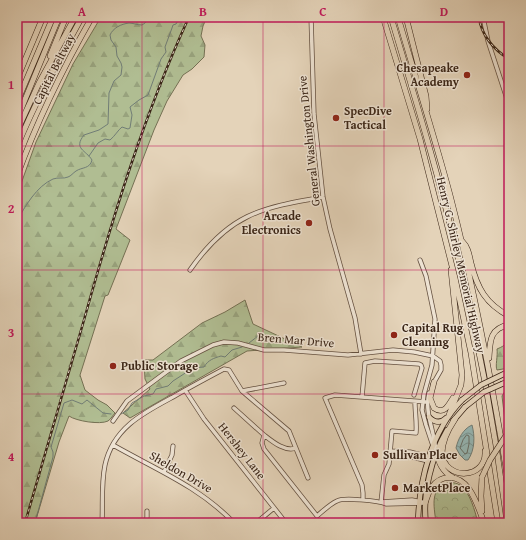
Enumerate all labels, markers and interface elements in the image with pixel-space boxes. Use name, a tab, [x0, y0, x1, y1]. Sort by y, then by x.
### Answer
text: A	[78, 2, 87, 21]
text: B	[199, 2, 207, 21]
text: C	[319, 2, 327, 21]
text: D	[440, 2, 448, 21]
street label: Capital Beltway	[28, 30, 79, 107]
place label: Chesapeake Academy	[397, 59, 460, 90]
marker: Chesapeake Academy	[462, 70, 472, 80]
text: 1	[8, 75, 14, 94]
street label: General Washington Drive	[293, 75, 324, 207]
place label: SpecDive Tactical	[344, 102, 392, 133]
marker: SpecDive Tactical	[331, 113, 341, 123]
street label: Henry G. Shirley Memorial Highway	[433, 175, 490, 355]
text: 2	[8, 199, 15, 218]
place label: Arcade Electronics	[242, 207, 301, 238]
marker: Arcade Electronics	[304, 218, 314, 228]
place label: Capital Rug Cleaning	[402, 319, 464, 350]
text: 3	[8, 323, 14, 342]
street label: Bren Mar Drive	[257, 328, 335, 351]
marker: Capital Rug Cleaning	[389, 330, 399, 340]
place label: Public Storage	[121, 357, 198, 374]
marker: Public Storage	[108, 361, 118, 371]
street label: Hershey Lane	[215, 419, 270, 483]
place label: Sullivan Place	[383, 446, 458, 463]
text: 4	[8, 447, 15, 466]
street label: Sheldon Drive	[146, 447, 216, 497]
marker: Sullivan Place	[370, 450, 380, 460]
place label: MarketPlace	[403, 479, 470, 496]
marker: MarketPlace	[390, 483, 400, 493]

